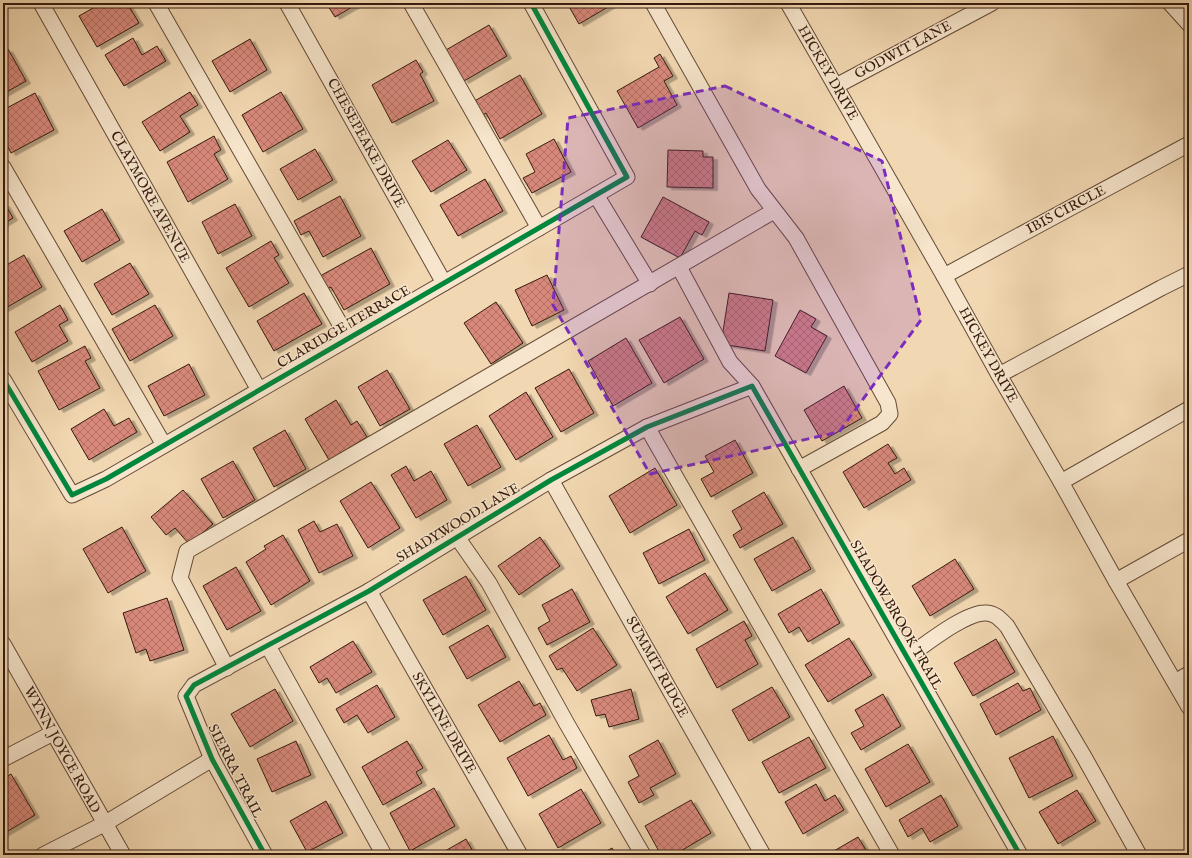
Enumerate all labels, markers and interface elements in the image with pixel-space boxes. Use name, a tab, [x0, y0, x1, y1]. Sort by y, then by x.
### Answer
street label: GODWIT LANE	[851, 17, 955, 83]
street label: HICKEY DRIVE	[794, 22, 863, 124]
street label: CHESEPEAKE DRIVE	[323, 75, 409, 211]
street label: CLAYMORE AVENUE	[106, 128, 194, 266]
street label: IBIS CIRCLE	[1023, 181, 1109, 238]
street label: CLARIDGE TERRACE	[274, 281, 414, 373]
street label: HICKEY DRIVE	[954, 304, 1022, 406]
street label: SHADYWOOD LANE	[393, 479, 523, 567]
street label: SHADOW BROOK TRAIL	[846, 537, 946, 693]
street label: SUMMIT RIDGE	[622, 613, 692, 721]
street label: SKYLINE DRIVE	[408, 669, 481, 777]
street label: WYNN JOYCE ROAD	[20, 684, 104, 816]
street label: SIERRA TRAIL	[204, 721, 266, 821]

